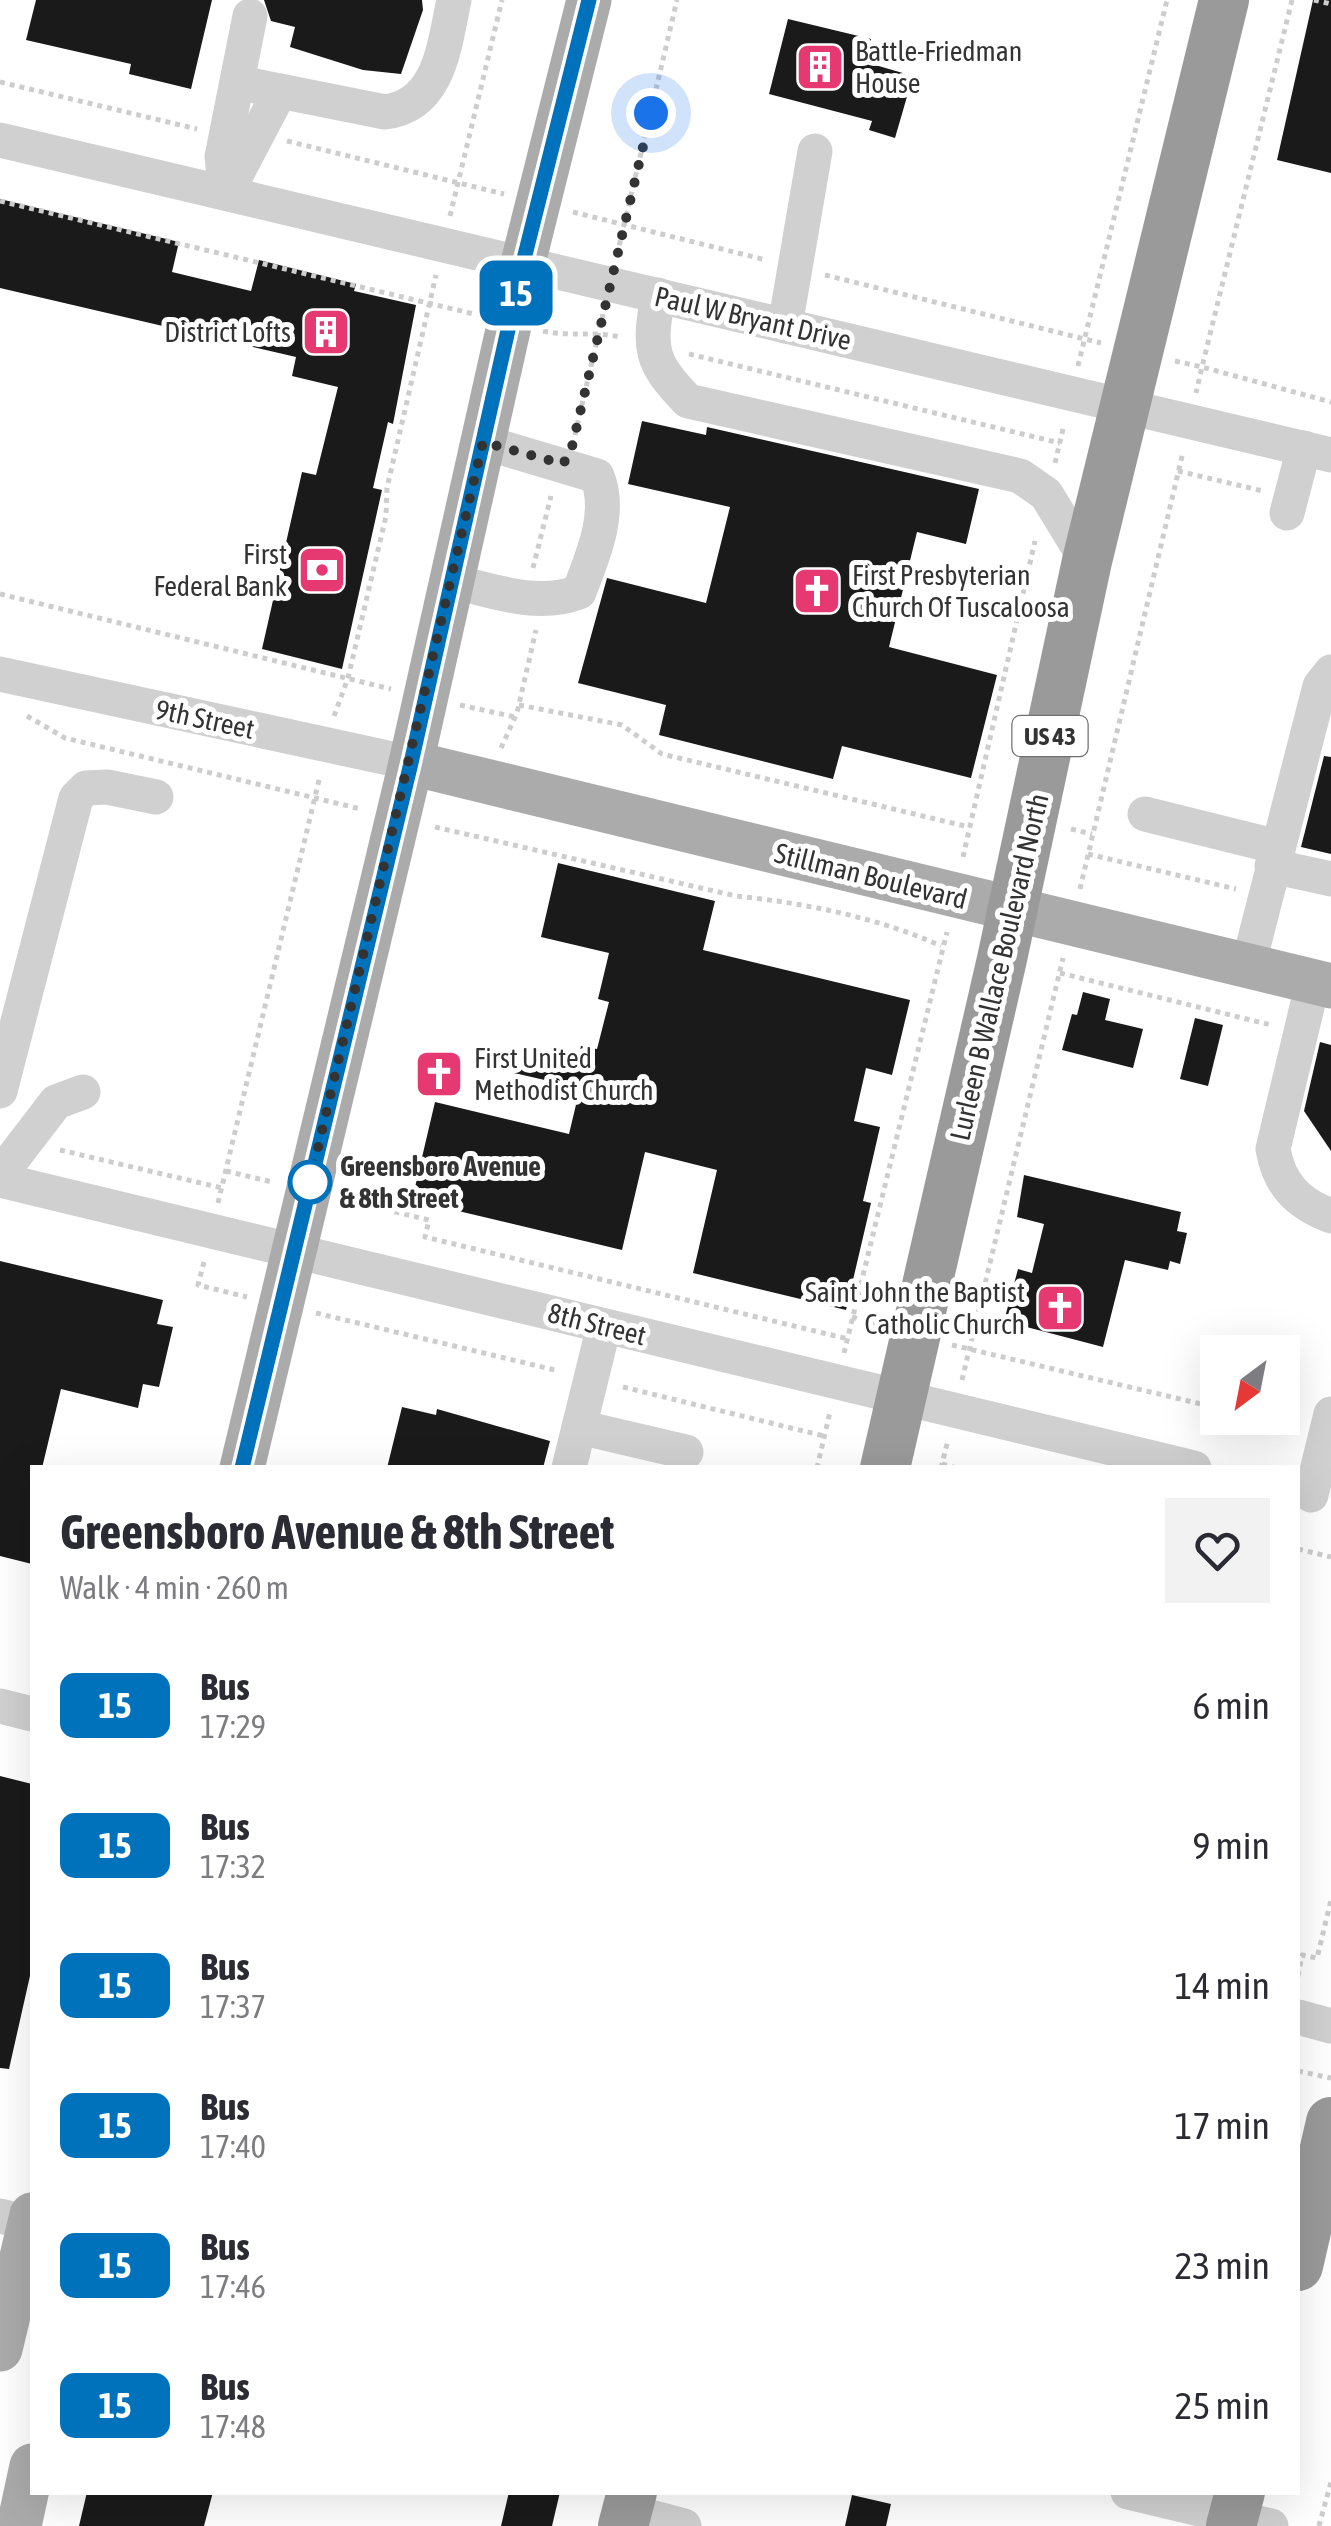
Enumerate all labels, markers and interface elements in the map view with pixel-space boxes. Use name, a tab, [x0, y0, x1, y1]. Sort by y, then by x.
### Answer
place label: Battle-Friedman House	[855, 35, 1022, 99]
building icon: Battle-Friedman House	[794, 41, 846, 93]
your location	[626, 88, 676, 138]
line badge: 15	[471, 260, 561, 326]
text: 15	[500, 273, 532, 313]
street label: Paul W Bryant Drive	[652, 280, 854, 356]
building icon: District Lofts	[300, 306, 352, 358]
place label: District Lofts	[164, 316, 291, 348]
place label: First Federal Bank	[154, 538, 287, 602]
bank icon: First Federal Bank	[296, 544, 348, 596]
place label: First Presbyterian Church Of Tuscaloosa	[852, 559, 1070, 623]
church icon: First Presbyterian Church Of Tuscaloosa	[791, 565, 843, 617]
street label: 9th Street	[153, 693, 257, 745]
road number: US 43	[1012, 716, 1088, 756]
street label: Lurleen B Wallace Boulevard North	[943, 790, 1055, 1144]
street label: Stillman Boulevard	[772, 837, 970, 915]
place label: First United Methodist Church	[474, 1042, 654, 1106]
church icon: First United Methodist Church	[413, 1048, 465, 1100]
place label: Greensboro Avenue & 8th Street	[340, 1150, 541, 1214]
marker: Greensboro Avenue & 8th Street	[289, 1161, 331, 1203]
place label: Saint John the Baptist Catholic Church	[805, 1276, 1025, 1340]
church icon: Saint John the Baptist Catholic Church	[1034, 1282, 1086, 1334]
street label: 8th Street	[545, 1296, 649, 1352]
north arrow	[1200, 1335, 1300, 1435]
map controls	[1200, 1335, 1300, 1435]
button: heart	[1165, 1498, 1270, 1603]
text: Greensboro Avenue & 8th Street	[60, 1504, 614, 1559]
text: Walk · 4 min · 260 m	[60, 1569, 289, 1606]
text: Bus	[200, 1665, 250, 1708]
text: 6 min	[1192, 1684, 1270, 1727]
text: 15	[99, 1685, 131, 1725]
text: 17:29	[200, 1708, 266, 1745]
text: Bus	[200, 1805, 250, 1848]
text: 9 min	[1192, 1824, 1270, 1867]
text: 15	[99, 1825, 131, 1865]
text: 17:32	[200, 1848, 266, 1885]
text: Bus	[200, 1945, 250, 1988]
text: 14 min	[1175, 1964, 1270, 2007]
text: 15	[99, 1965, 131, 2005]
text: 17:37	[200, 1988, 266, 2025]
text: Bus	[200, 2085, 250, 2128]
text: 17 min	[1175, 2104, 1270, 2147]
text: 15	[99, 2105, 131, 2145]
text: 17:40	[200, 2128, 266, 2165]
text: Bus	[200, 2225, 250, 2268]
text: 23 min	[1175, 2244, 1270, 2287]
text: 15	[99, 2245, 131, 2285]
text: 17:46	[200, 2268, 266, 2305]
text: Bus	[200, 2365, 250, 2408]
text: 25 min	[1175, 2384, 1270, 2427]
text: 15	[99, 2385, 131, 2425]
text: 17:48	[200, 2408, 266, 2445]

